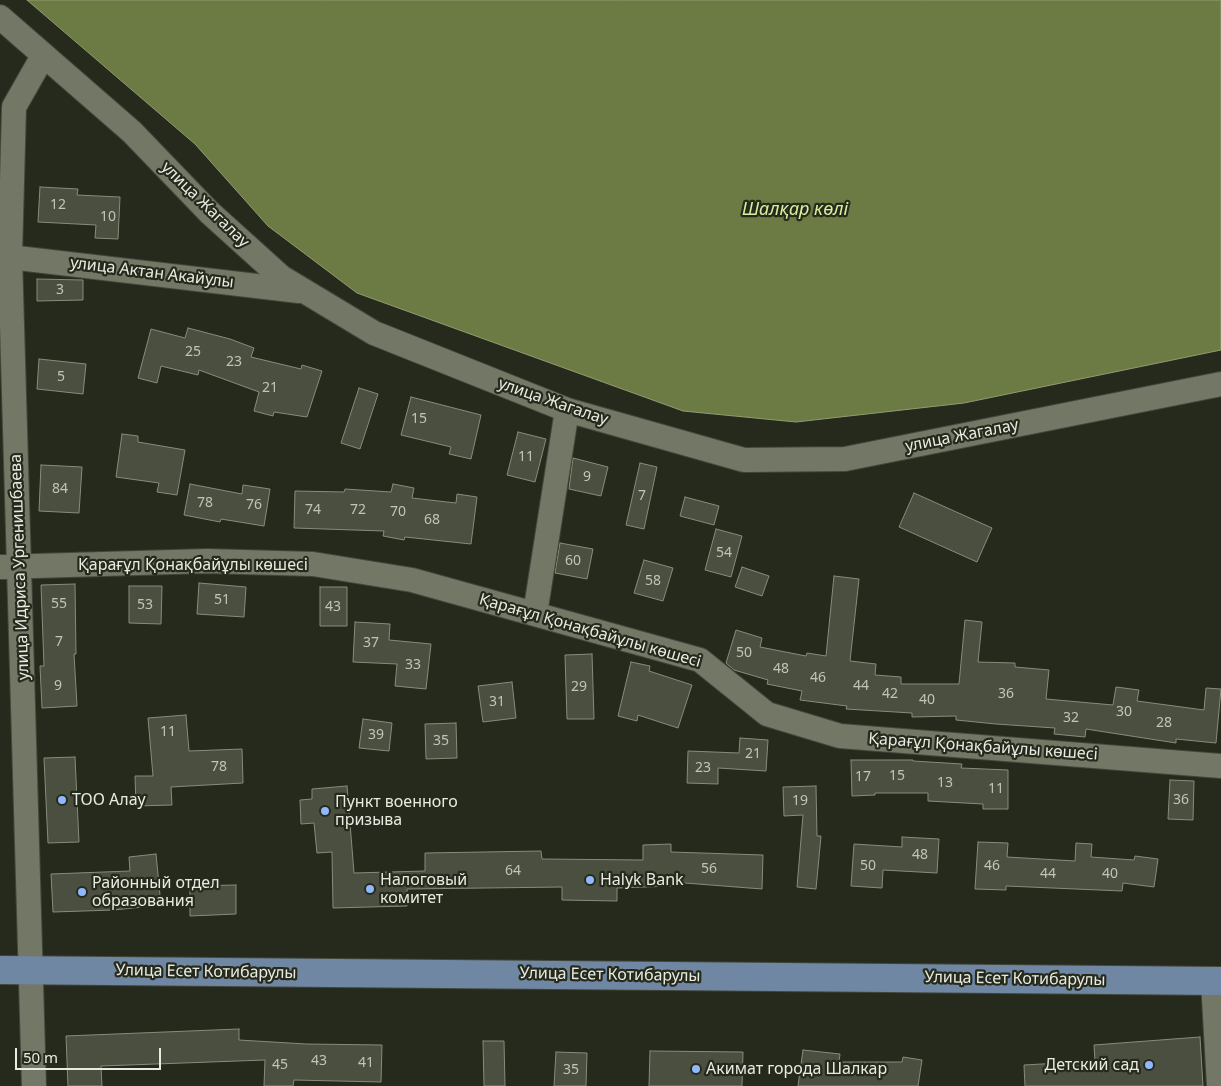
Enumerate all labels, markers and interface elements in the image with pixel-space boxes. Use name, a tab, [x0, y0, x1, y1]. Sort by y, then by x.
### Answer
street label: улица Жагалау	[157, 158, 253, 252]
house number: 12	[50, 197, 66, 213]
water label: Шалқар көлі	[742, 199, 848, 221]
house number: 10	[100, 209, 116, 225]
street label: улица Актан Акайулы	[69, 253, 235, 293]
house number: 3	[56, 282, 64, 298]
house number: 25	[185, 344, 201, 360]
house number: 23	[226, 354, 242, 370]
house number: 5	[57, 369, 65, 385]
street label: улица Жагалау	[496, 374, 610, 430]
house number: 21	[262, 380, 278, 396]
house number: 15	[411, 411, 427, 427]
street label: улица Жагалау	[904, 416, 1020, 456]
house number: 11	[518, 449, 534, 465]
street label: улица Идриса Ургенишбаева	[6, 454, 34, 680]
house number: 9	[583, 469, 591, 485]
house number: 84	[52, 481, 68, 497]
house number: 7	[638, 488, 646, 504]
house number: 78	[197, 495, 213, 511]
house number: 76	[246, 497, 262, 513]
house number: 74	[305, 502, 321, 518]
house number: 72	[350, 502, 366, 518]
house number: 70	[390, 504, 406, 520]
house number: 68	[424, 512, 440, 528]
house number: 54	[716, 545, 732, 561]
house number: 60	[565, 553, 581, 569]
street label: Қарағұл Қонақбайұлы көшесі	[78, 555, 308, 575]
house number: 58	[645, 573, 661, 589]
street label: Қарағұл Қонақбайұлы көшесі	[477, 590, 703, 672]
house number: 51	[214, 592, 230, 608]
house number: 55	[51, 596, 67, 612]
house number: 53	[137, 597, 153, 613]
house number: 43	[325, 599, 341, 615]
house number: 7	[55, 634, 63, 650]
house number: 37	[363, 635, 379, 651]
house number: 50	[736, 645, 752, 661]
house number: 33	[405, 657, 421, 673]
house number: 48	[773, 661, 789, 677]
house number: 46	[810, 670, 826, 686]
house number: 9	[54, 678, 62, 694]
house number: 44	[853, 678, 869, 694]
house number: 29	[571, 679, 587, 695]
house number: 42	[882, 686, 898, 702]
house number: 36	[998, 686, 1014, 702]
house number: 40	[919, 692, 935, 708]
house number: 31	[489, 694, 505, 710]
house number: 30	[1116, 704, 1132, 720]
house number: 32	[1063, 710, 1079, 726]
house number: 28	[1156, 715, 1172, 731]
house number: 11	[160, 724, 176, 740]
house number: 39	[368, 727, 384, 743]
street label: Қарағұл Қонақбайұлы көшесі	[868, 729, 1098, 765]
house number: 35	[433, 733, 449, 749]
house number: 21	[745, 746, 761, 762]
house number: 78	[211, 759, 227, 775]
house number: 23	[695, 760, 711, 776]
house number: 15	[889, 768, 905, 784]
house number: 17	[855, 769, 871, 785]
house number: 13	[937, 775, 953, 791]
house number: 11	[988, 781, 1004, 797]
place label: ТОО Алау	[72, 790, 146, 810]
place label: Пункт военного призыва	[335, 792, 458, 830]
house number: 36	[1173, 792, 1189, 808]
house number: 19	[792, 793, 808, 809]
marker: ТОО Алау	[56, 794, 68, 806]
marker: Пункт военного призыва	[319, 805, 331, 817]
house number: 48	[912, 847, 928, 863]
house number: 50	[860, 858, 876, 874]
house number: 46	[984, 858, 1000, 874]
house number: 56	[701, 861, 717, 877]
house number: 64	[505, 863, 521, 879]
house number: 44	[1040, 866, 1056, 882]
house number: 40	[1102, 866, 1118, 882]
place label: Налоговый комитет	[380, 870, 467, 908]
place label: Halyk Bank	[600, 870, 684, 890]
place label: Районный отдел образования	[92, 873, 220, 911]
marker: Halyk Bank	[584, 874, 596, 886]
marker: Налоговый комитет	[364, 883, 376, 895]
marker: Районный отдел образования	[76, 886, 88, 898]
street label: Улица Есет Котибарулы	[115, 961, 297, 983]
street label: Улица Есет Котибарулы	[519, 964, 701, 986]
street label: Улица Есет Котибарулы	[924, 968, 1106, 990]
scale bar	[18, 1038, 164, 1070]
text: 50 m	[23, 1047, 58, 1067]
house number: 43	[311, 1053, 327, 1069]
house number: 41	[358, 1055, 374, 1071]
place label: Детский сад	[1044, 1055, 1139, 1075]
house number: 45	[272, 1057, 288, 1073]
place label: Акимат города Шалкар	[706, 1059, 887, 1079]
marker: Детский сад	[1143, 1059, 1155, 1071]
house number: 35	[563, 1062, 579, 1078]
marker: Акимат города Шалкар	[690, 1063, 702, 1075]

